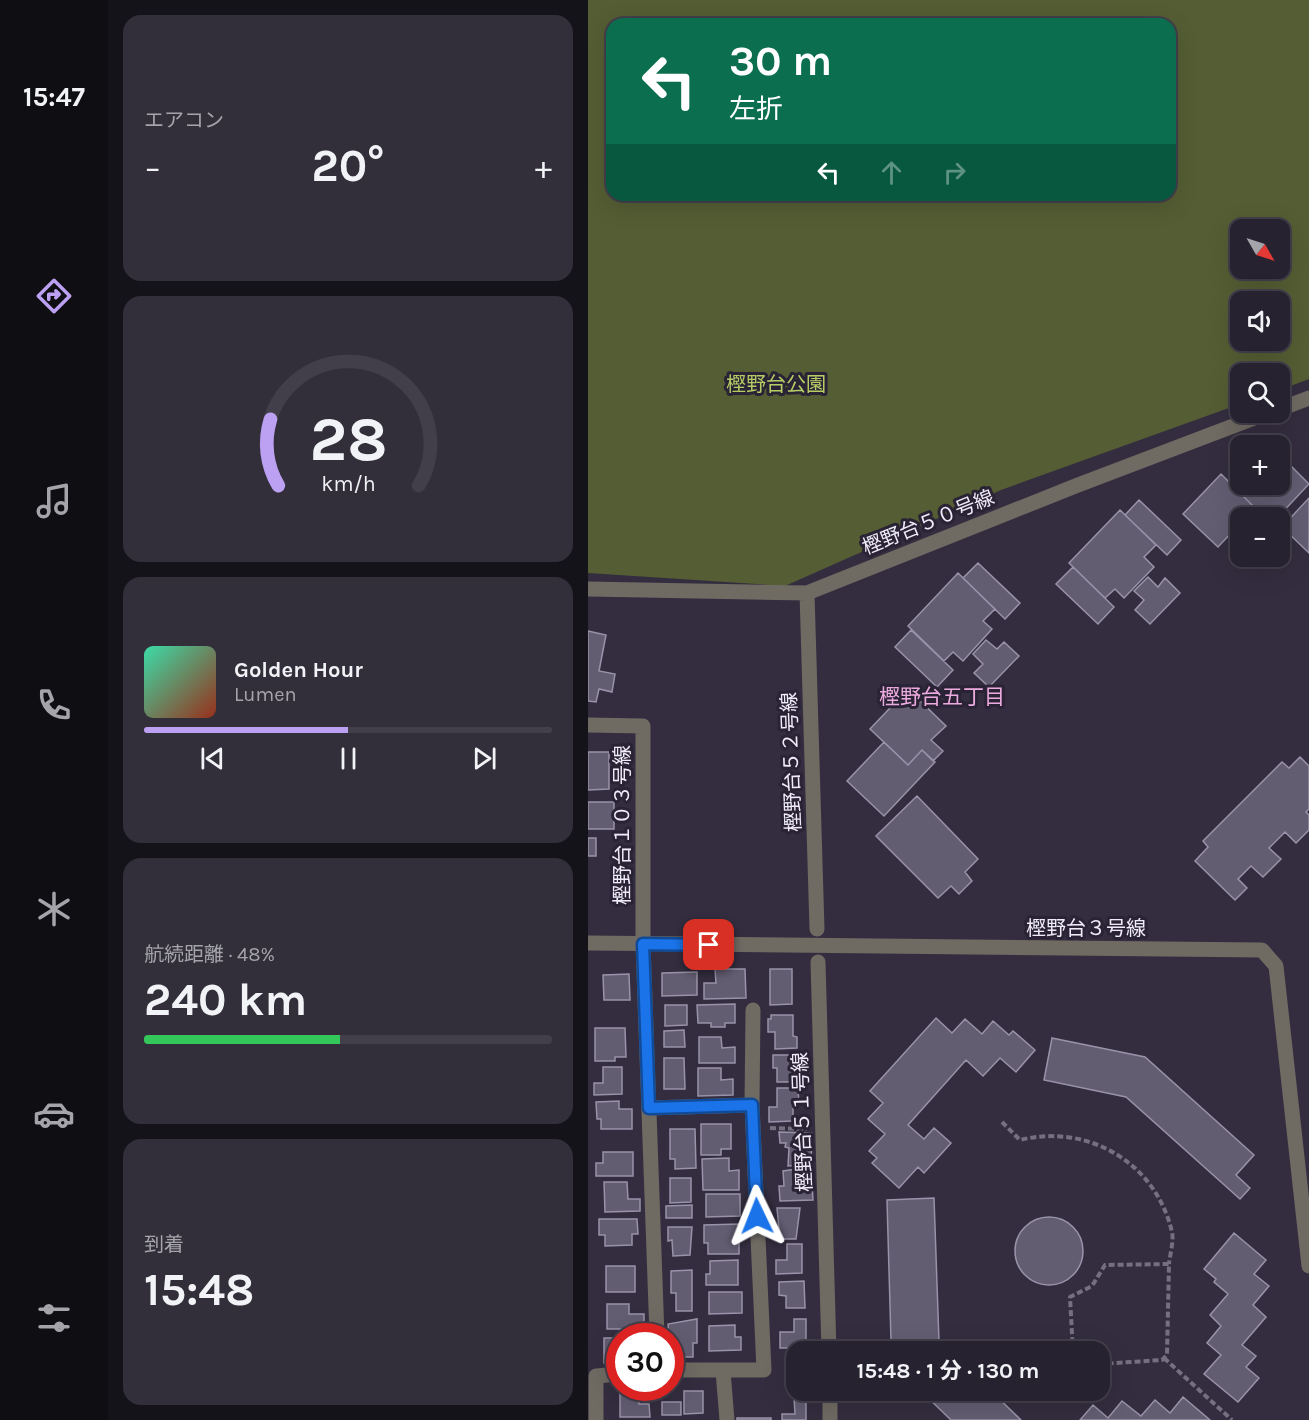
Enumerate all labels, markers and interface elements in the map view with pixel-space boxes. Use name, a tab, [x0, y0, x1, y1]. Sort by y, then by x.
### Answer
text: 30 m	[729, 36, 832, 86]
icon: left	[630, 42, 708, 120]
text: 15:47	[23, 81, 85, 113]
text: 左折	[729, 93, 783, 125]
text: エアコン	[144, 109, 224, 132]
text: 20°	[311, 140, 385, 192]
text: −	[144, 148, 161, 186]
text: +	[535, 148, 552, 186]
icon: left	[812, 156, 845, 189]
icon: ahead	[875, 156, 908, 189]
icon: right	[938, 156, 971, 189]
north arrow	[1230, 219, 1290, 279]
map controls	[1230, 219, 1290, 567]
icon: directions	[33, 275, 75, 317]
button: sound	[1230, 291, 1290, 351]
button: search	[1230, 363, 1290, 423]
park label: 樫野台公園	[726, 373, 826, 396]
text: 28	[309, 403, 387, 476]
button: +	[1230, 435, 1290, 495]
text: km/h	[321, 471, 375, 496]
icon: music	[33, 480, 75, 522]
street label: 樫野台５０号線	[859, 486, 997, 559]
button: −	[1230, 507, 1290, 567]
text: Golden Hour	[234, 657, 363, 683]
text: Lumen	[234, 683, 297, 706]
icon: phone	[33, 684, 75, 726]
district label: 樫野台五丁目	[879, 685, 1005, 709]
street label: 樫野台５２号線	[778, 692, 805, 832]
icon: previous	[196, 742, 229, 775]
icon: pause	[332, 742, 365, 775]
icon: next	[468, 742, 501, 775]
street label: 樫野台１０３号線	[611, 745, 634, 905]
icon: climate	[33, 888, 75, 930]
street label: 樫野台３号線	[1026, 917, 1146, 940]
pin	[683, 919, 734, 970]
icon: arrive	[692, 928, 725, 961]
text: 航続距離 · 48%	[144, 943, 275, 966]
text: 240 km	[144, 974, 307, 1026]
street label: 樫野台５１号線	[789, 1052, 816, 1192]
icon: car	[33, 1093, 75, 1135]
position arrow	[725, 1184, 789, 1248]
text: 到着	[144, 1233, 184, 1256]
text: 15:48	[144, 1264, 254, 1316]
icon: filters	[33, 1297, 75, 1339]
speed limit sign: 30	[606, 1323, 684, 1401]
text: 15:48 · 1 分 · 130 m	[857, 1358, 1039, 1384]

